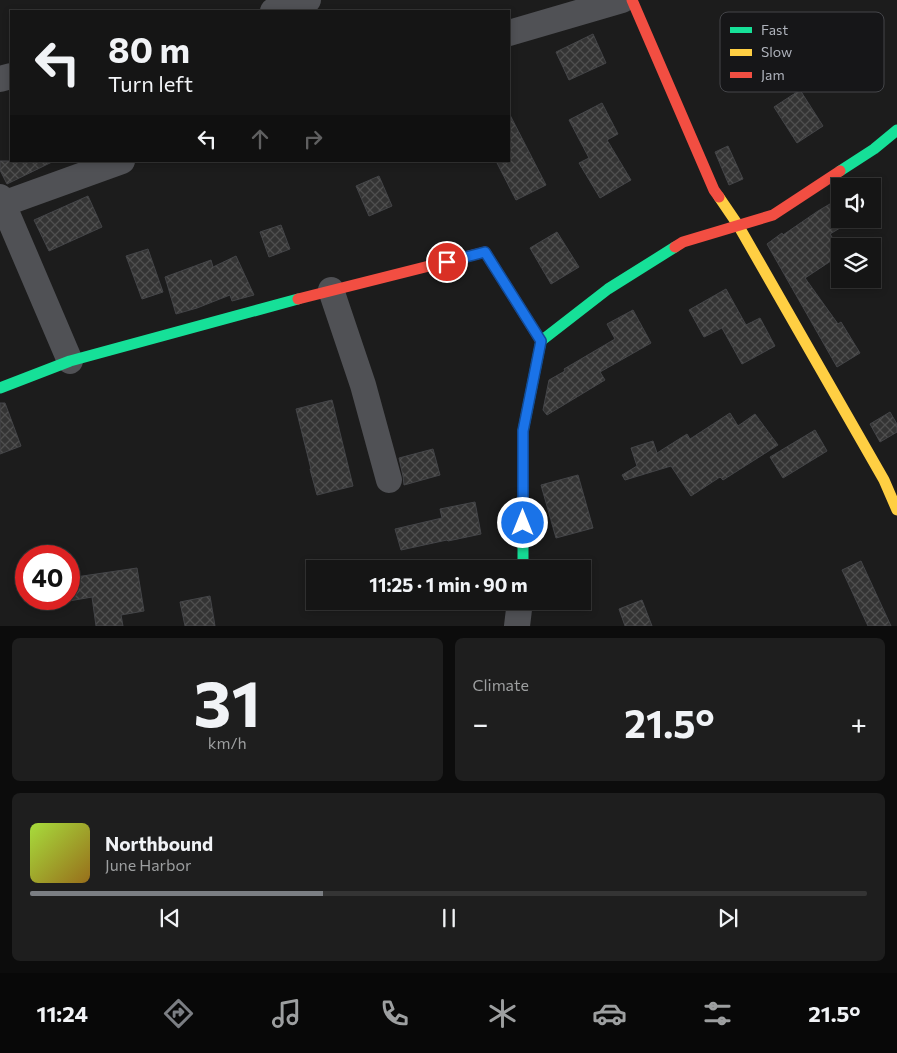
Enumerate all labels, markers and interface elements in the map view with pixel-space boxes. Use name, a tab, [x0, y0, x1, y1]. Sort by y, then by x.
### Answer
legend	[720, 12, 884, 92]
text: Fast	[761, 21, 788, 38]
text: 80 m	[108, 27, 190, 70]
icon: left	[25, 30, 90, 95]
text: Slow	[761, 43, 792, 60]
text: Jam	[761, 66, 785, 83]
text: Turn left	[108, 70, 193, 97]
icon: left	[193, 125, 221, 153]
icon: ahead	[246, 125, 274, 153]
icon: right	[299, 125, 327, 153]
map controls	[831, 178, 881, 288]
button: sound	[831, 178, 881, 228]
button: layers	[831, 238, 881, 288]
pin	[426, 241, 468, 283]
icon: arrive	[433, 248, 461, 276]
position arrow	[496, 496, 548, 548]
speed limit sign: 40	[15, 545, 80, 610]
text: 11:25 · 1 min · 90 m	[369, 573, 528, 596]
text: 31	[194, 661, 261, 740]
text: Climate	[473, 675, 529, 694]
text: 21.5°	[624, 699, 715, 746]
text: −	[473, 706, 488, 740]
text: +	[851, 706, 867, 740]
text: km/h	[208, 733, 247, 752]
text: Northbound	[105, 832, 213, 855]
text: June Harbor	[105, 855, 191, 874]
icon: previous	[156, 904, 184, 932]
icon: pause	[435, 904, 463, 932]
icon: next	[714, 904, 742, 932]
icon: directions	[161, 996, 196, 1031]
icon: music	[269, 996, 304, 1031]
icon: phone	[377, 996, 412, 1031]
icon: climate	[485, 996, 520, 1031]
icon: car	[592, 996, 627, 1031]
icon: filters	[700, 996, 735, 1031]
text: 11:24	[36, 1000, 88, 1027]
text: 21.5°	[808, 1000, 861, 1027]

